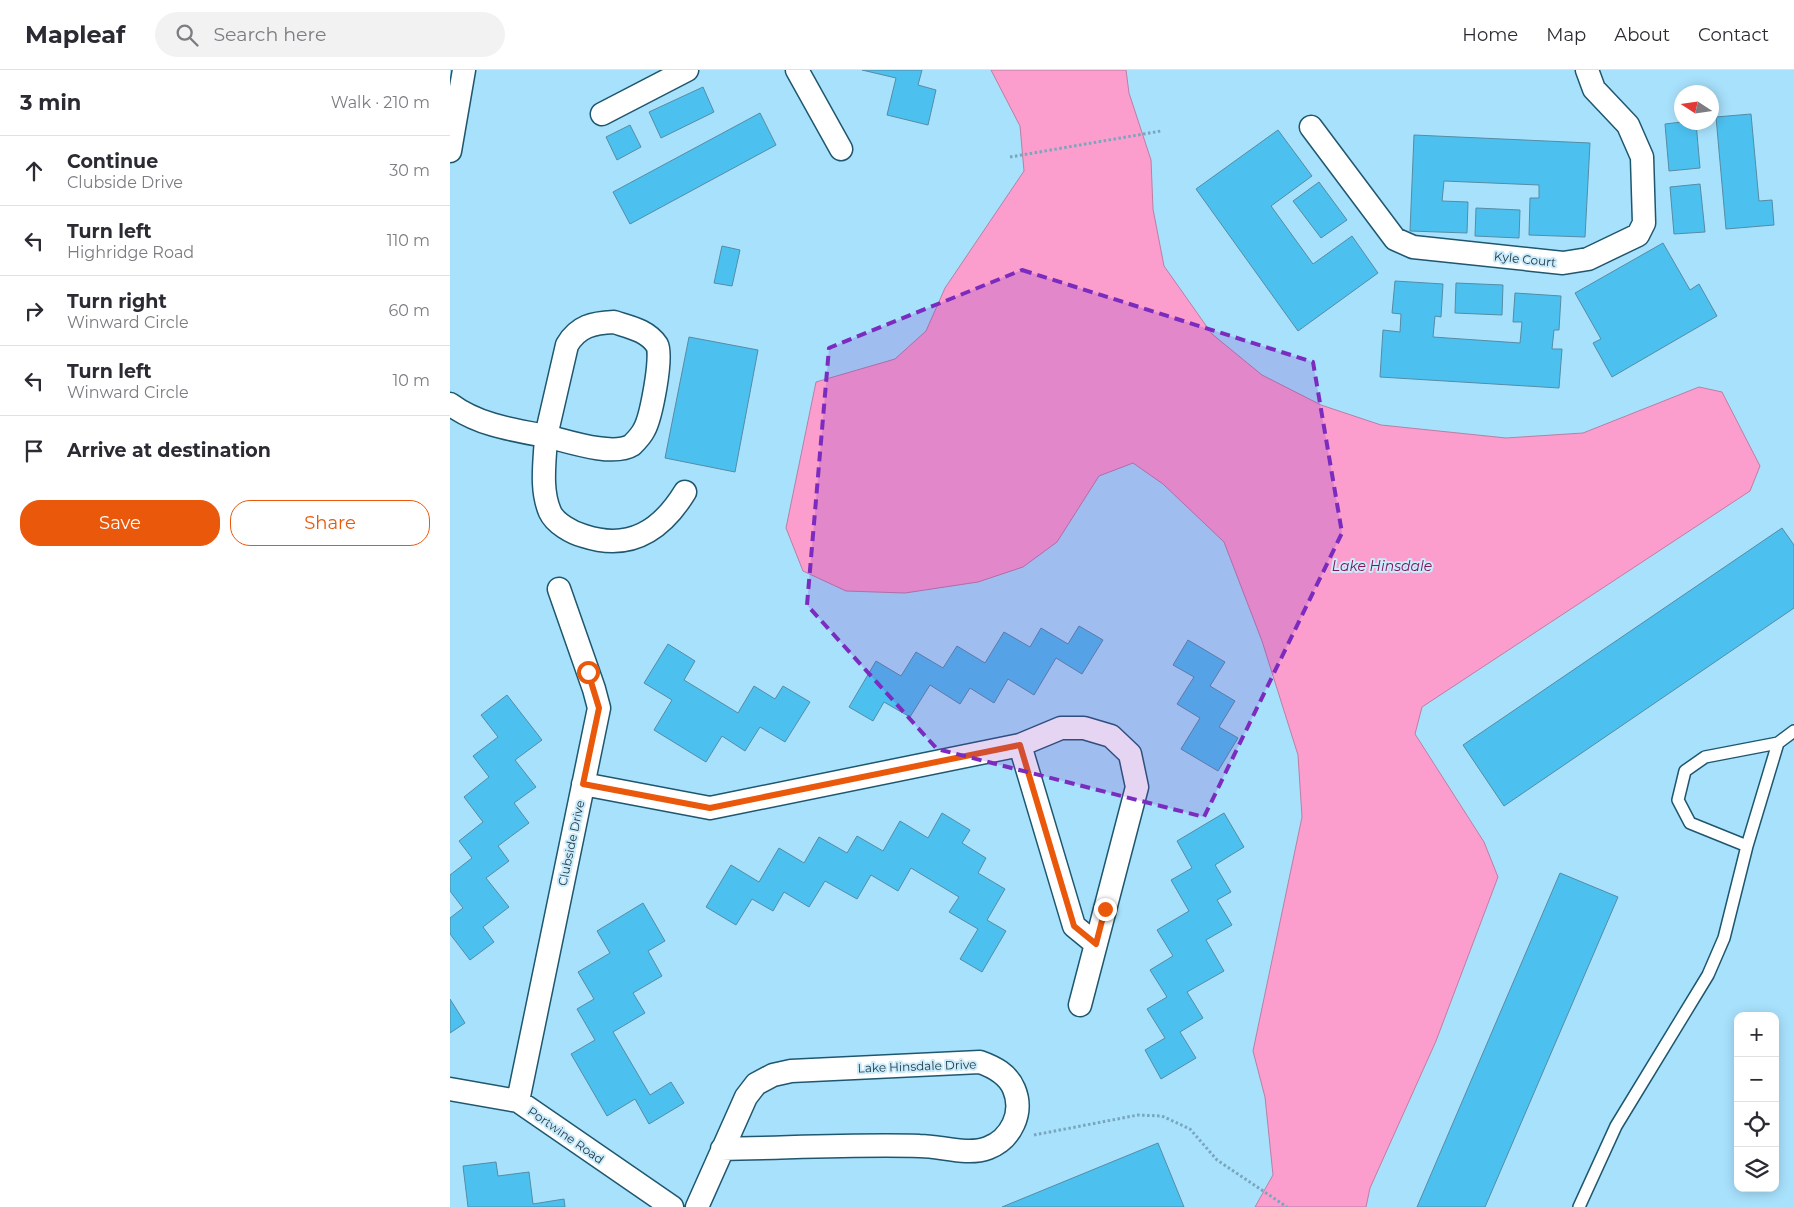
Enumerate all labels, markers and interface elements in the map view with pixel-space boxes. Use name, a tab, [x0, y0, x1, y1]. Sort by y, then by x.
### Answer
search box	[155, 12, 505, 57]
text: Mapleaf	[25, 20, 125, 49]
icon: search	[173, 21, 201, 49]
text: Search here	[213, 23, 326, 46]
text: Home	[1462, 24, 1518, 46]
text: Map	[1546, 24, 1586, 46]
text: About	[1614, 24, 1670, 46]
text: Contact	[1698, 24, 1769, 46]
north arrow	[1674, 85, 1719, 130]
text: 3 min	[20, 90, 81, 115]
text: Walk · 210 m	[331, 93, 430, 112]
text: Continue	[67, 150, 158, 173]
icon: ahead	[20, 157, 48, 185]
text: 30 m	[389, 161, 430, 180]
text: Clubside Drive	[67, 173, 183, 192]
text: Turn left	[67, 220, 152, 243]
icon: left	[20, 227, 48, 255]
text: 110 m	[387, 231, 430, 250]
text: Highridge Road	[67, 243, 194, 262]
street label: Kyle Court	[1493, 248, 1557, 270]
text: Turn right	[67, 290, 167, 313]
icon: right	[20, 297, 48, 325]
text: 60 m	[388, 301, 430, 320]
text: Winward Circle	[67, 313, 189, 332]
text: Turn left	[67, 360, 152, 383]
icon: left	[20, 367, 48, 395]
text: 10 m	[392, 371, 430, 390]
text: Winward Circle	[67, 383, 189, 402]
icon: arrive	[20, 437, 48, 465]
text: Arrive at destination	[67, 439, 271, 462]
button: Save	[20, 500, 220, 546]
button: Share	[230, 500, 430, 546]
water label: Lake Hinsdale	[1332, 557, 1432, 575]
route start	[577, 661, 600, 684]
street label: Clubside Drive	[555, 799, 587, 887]
route end	[1094, 898, 1117, 921]
map controls	[1734, 1012, 1779, 1192]
button: +	[1734, 1012, 1779, 1057]
street label: Lake Hinsdale Drive	[857, 1056, 977, 1076]
button: −	[1734, 1057, 1779, 1102]
button: locate	[1734, 1102, 1779, 1147]
street label: Portwine Road	[525, 1103, 607, 1167]
button: layers	[1734, 1147, 1779, 1192]

